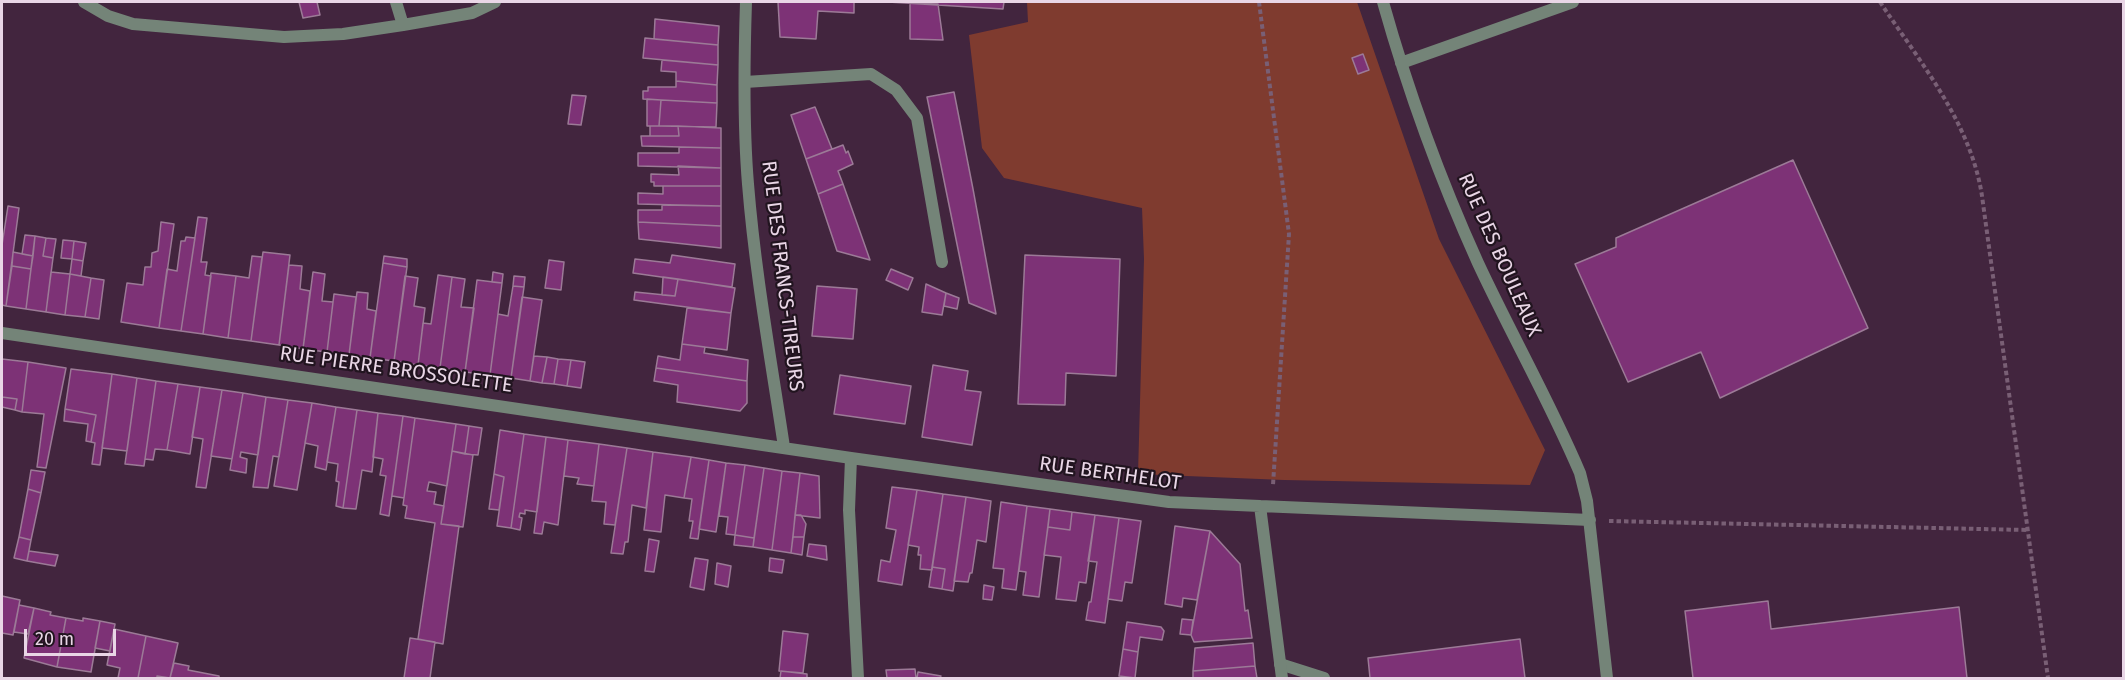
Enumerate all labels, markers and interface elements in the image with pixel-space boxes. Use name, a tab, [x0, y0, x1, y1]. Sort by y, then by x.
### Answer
street label: RUE DES FRANCS-TIREURS	[756, 159, 808, 393]
street label: RUE DES BOULEAUX	[1452, 170, 1546, 340]
street label: RUE PIERRE BROSSOLETTE	[278, 342, 514, 398]
street label: RUE BERTHELOT	[1038, 452, 1182, 496]
scale bar	[27, 617, 118, 655]
text: 20 m	[35, 628, 74, 650]

